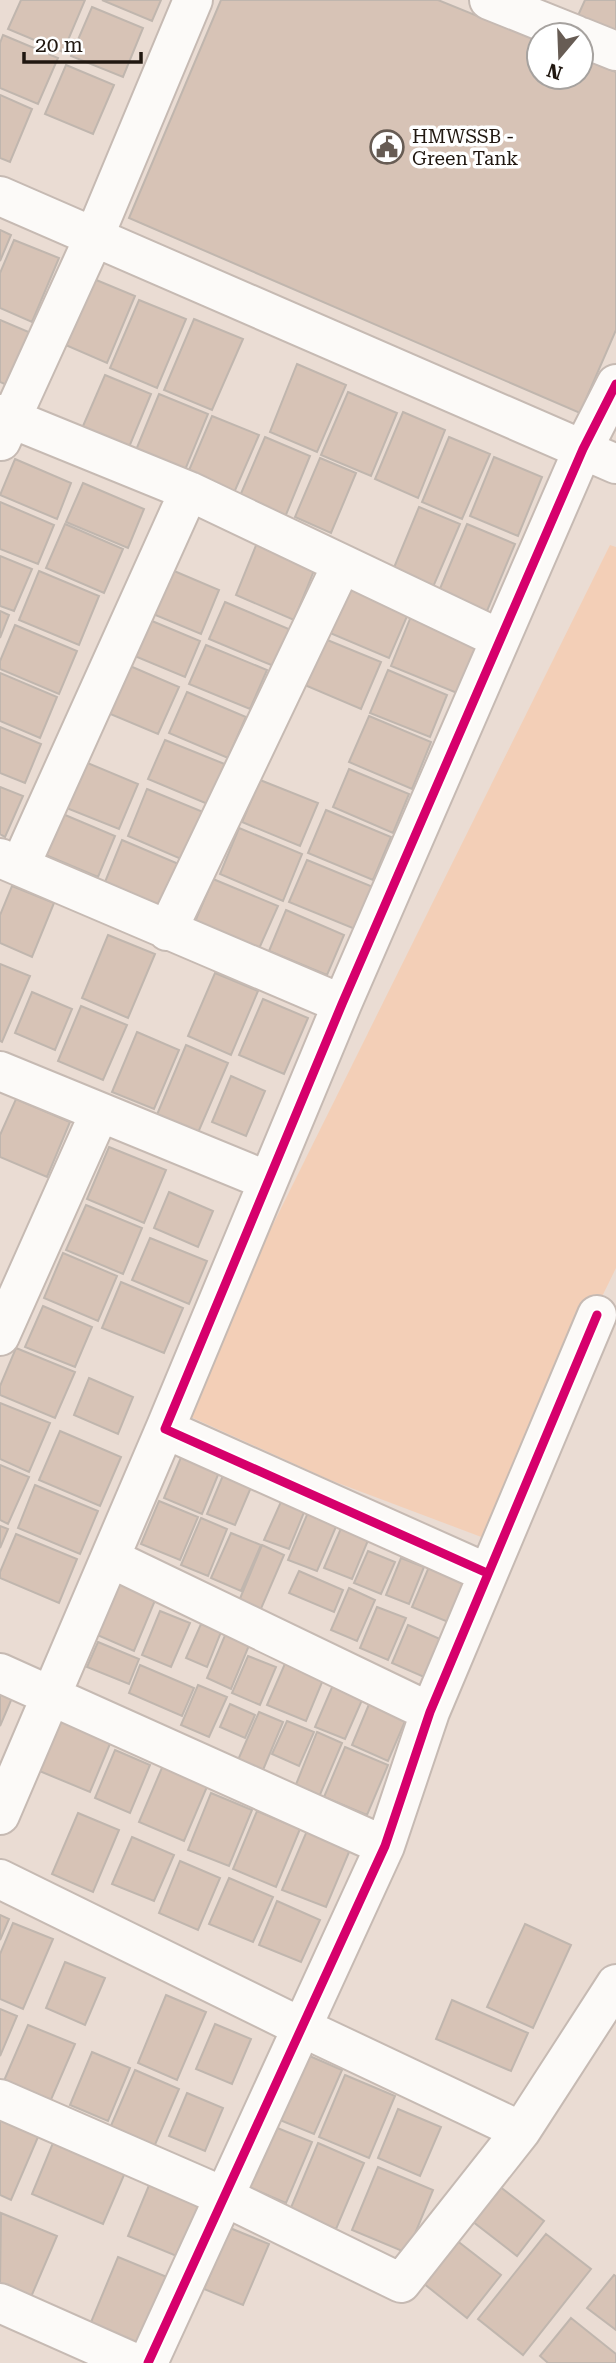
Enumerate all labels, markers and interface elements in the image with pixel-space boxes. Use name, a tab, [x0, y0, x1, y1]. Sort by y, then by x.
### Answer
scale bar	[24, 21, 142, 65]
north arrow	[525, 21, 595, 91]
text: 20 m	[35, 33, 83, 57]
text: N	[544, 58, 565, 85]
place label: HMWSSB - Green Tank	[412, 125, 518, 170]
public building icon: HMWSSB - Green Tank	[368, 128, 406, 166]

